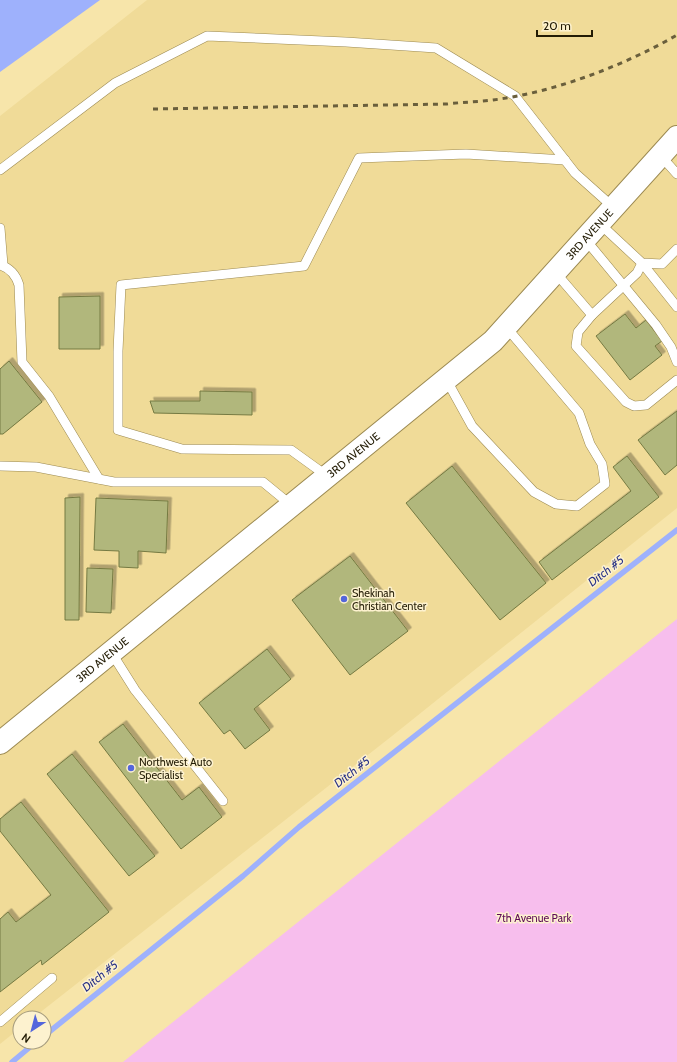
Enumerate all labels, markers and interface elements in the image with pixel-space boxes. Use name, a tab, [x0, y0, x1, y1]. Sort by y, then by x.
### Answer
scale bar	[537, 12, 592, 38]
text: 20 m	[543, 18, 571, 33]
street label: 3RD AVENUE	[563, 206, 616, 263]
street label: 3RD AVENUE	[324, 429, 383, 480]
water label: Ditch #5	[585, 552, 627, 589]
place label: Shekinah Christian Center	[352, 586, 427, 613]
marker: Shekinah Christian Center	[339, 594, 349, 604]
street label: 3RD AVENUE	[73, 634, 132, 685]
water label: Ditch #5	[331, 753, 373, 790]
place label: Northwest Auto Specialist	[139, 755, 212, 782]
marker: Northwest Auto Specialist	[126, 763, 136, 773]
park label: 7th Avenue Park	[497, 911, 571, 925]
water label: Ditch #5	[79, 957, 121, 995]
north arrow	[12, 1010, 52, 1050]
text: N	[19, 1030, 33, 1046]

